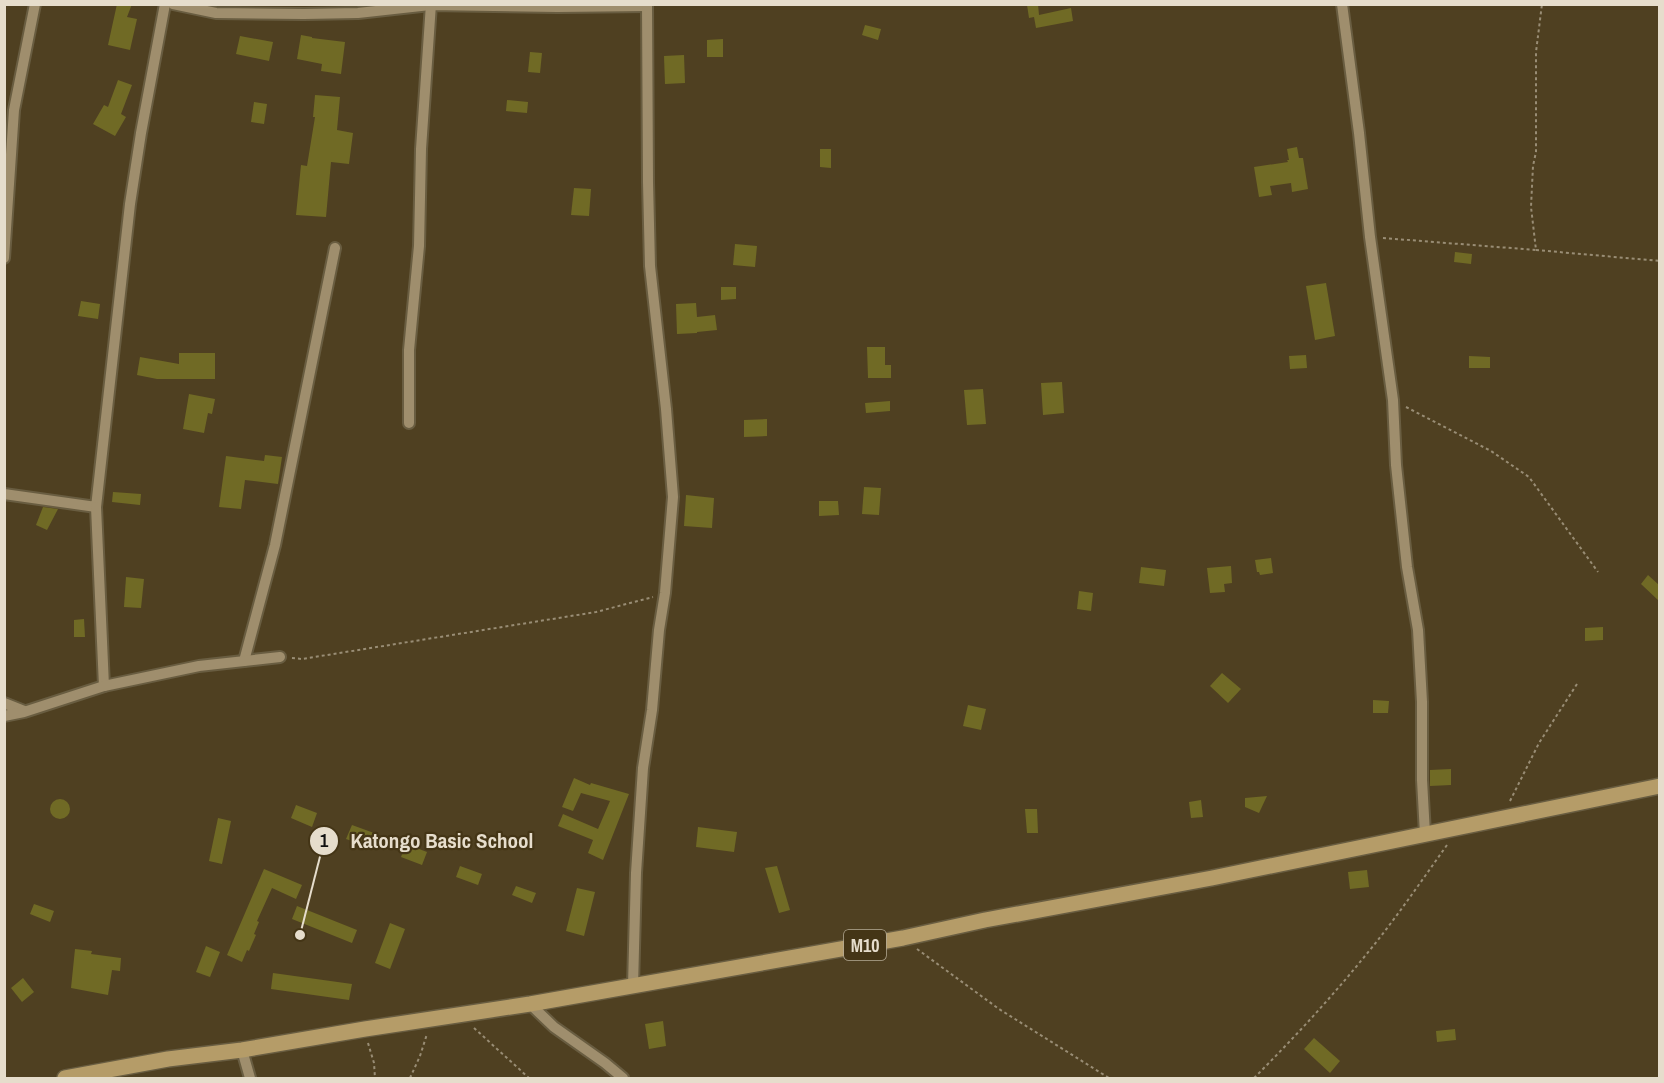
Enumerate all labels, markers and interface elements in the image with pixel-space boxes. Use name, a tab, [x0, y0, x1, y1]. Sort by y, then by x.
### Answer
callout: Katongo Basic School	[309, 822, 545, 861]
text: Katongo Basic School	[351, 826, 533, 855]
text: 1	[320, 828, 329, 853]
road number: M10	[844, 930, 886, 960]

